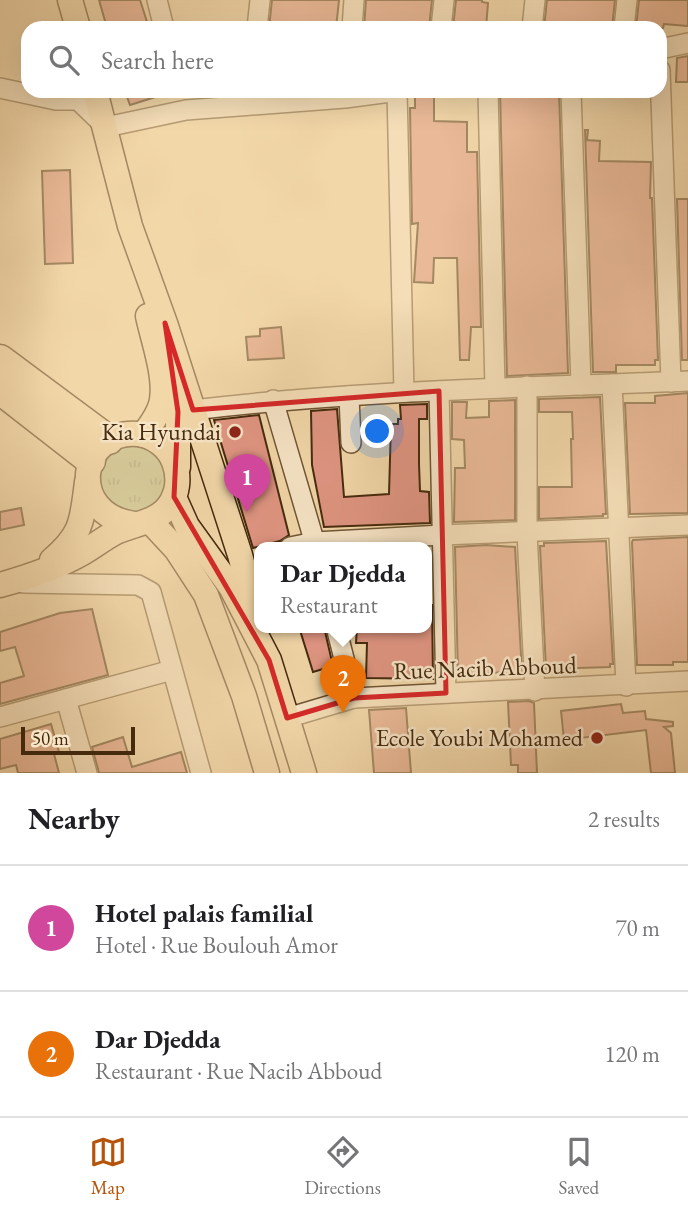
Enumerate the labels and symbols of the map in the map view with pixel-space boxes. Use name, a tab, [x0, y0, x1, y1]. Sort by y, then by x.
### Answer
your location	[360, 414, 394, 448]
place label: Kia Hyundai	[102, 416, 221, 447]
marker: Kia Hyundai	[227, 424, 243, 440]
pin: 1	[224, 454, 270, 512]
street label: Rue Nacib Abboud	[393, 649, 578, 686]
pin: 2	[320, 655, 366, 713]
place label: Ecole Youbi Mohamed	[376, 722, 584, 753]
scale bar	[21, 724, 135, 756]
marker: Ecole Youbi Mohamed	[589, 730, 605, 746]

